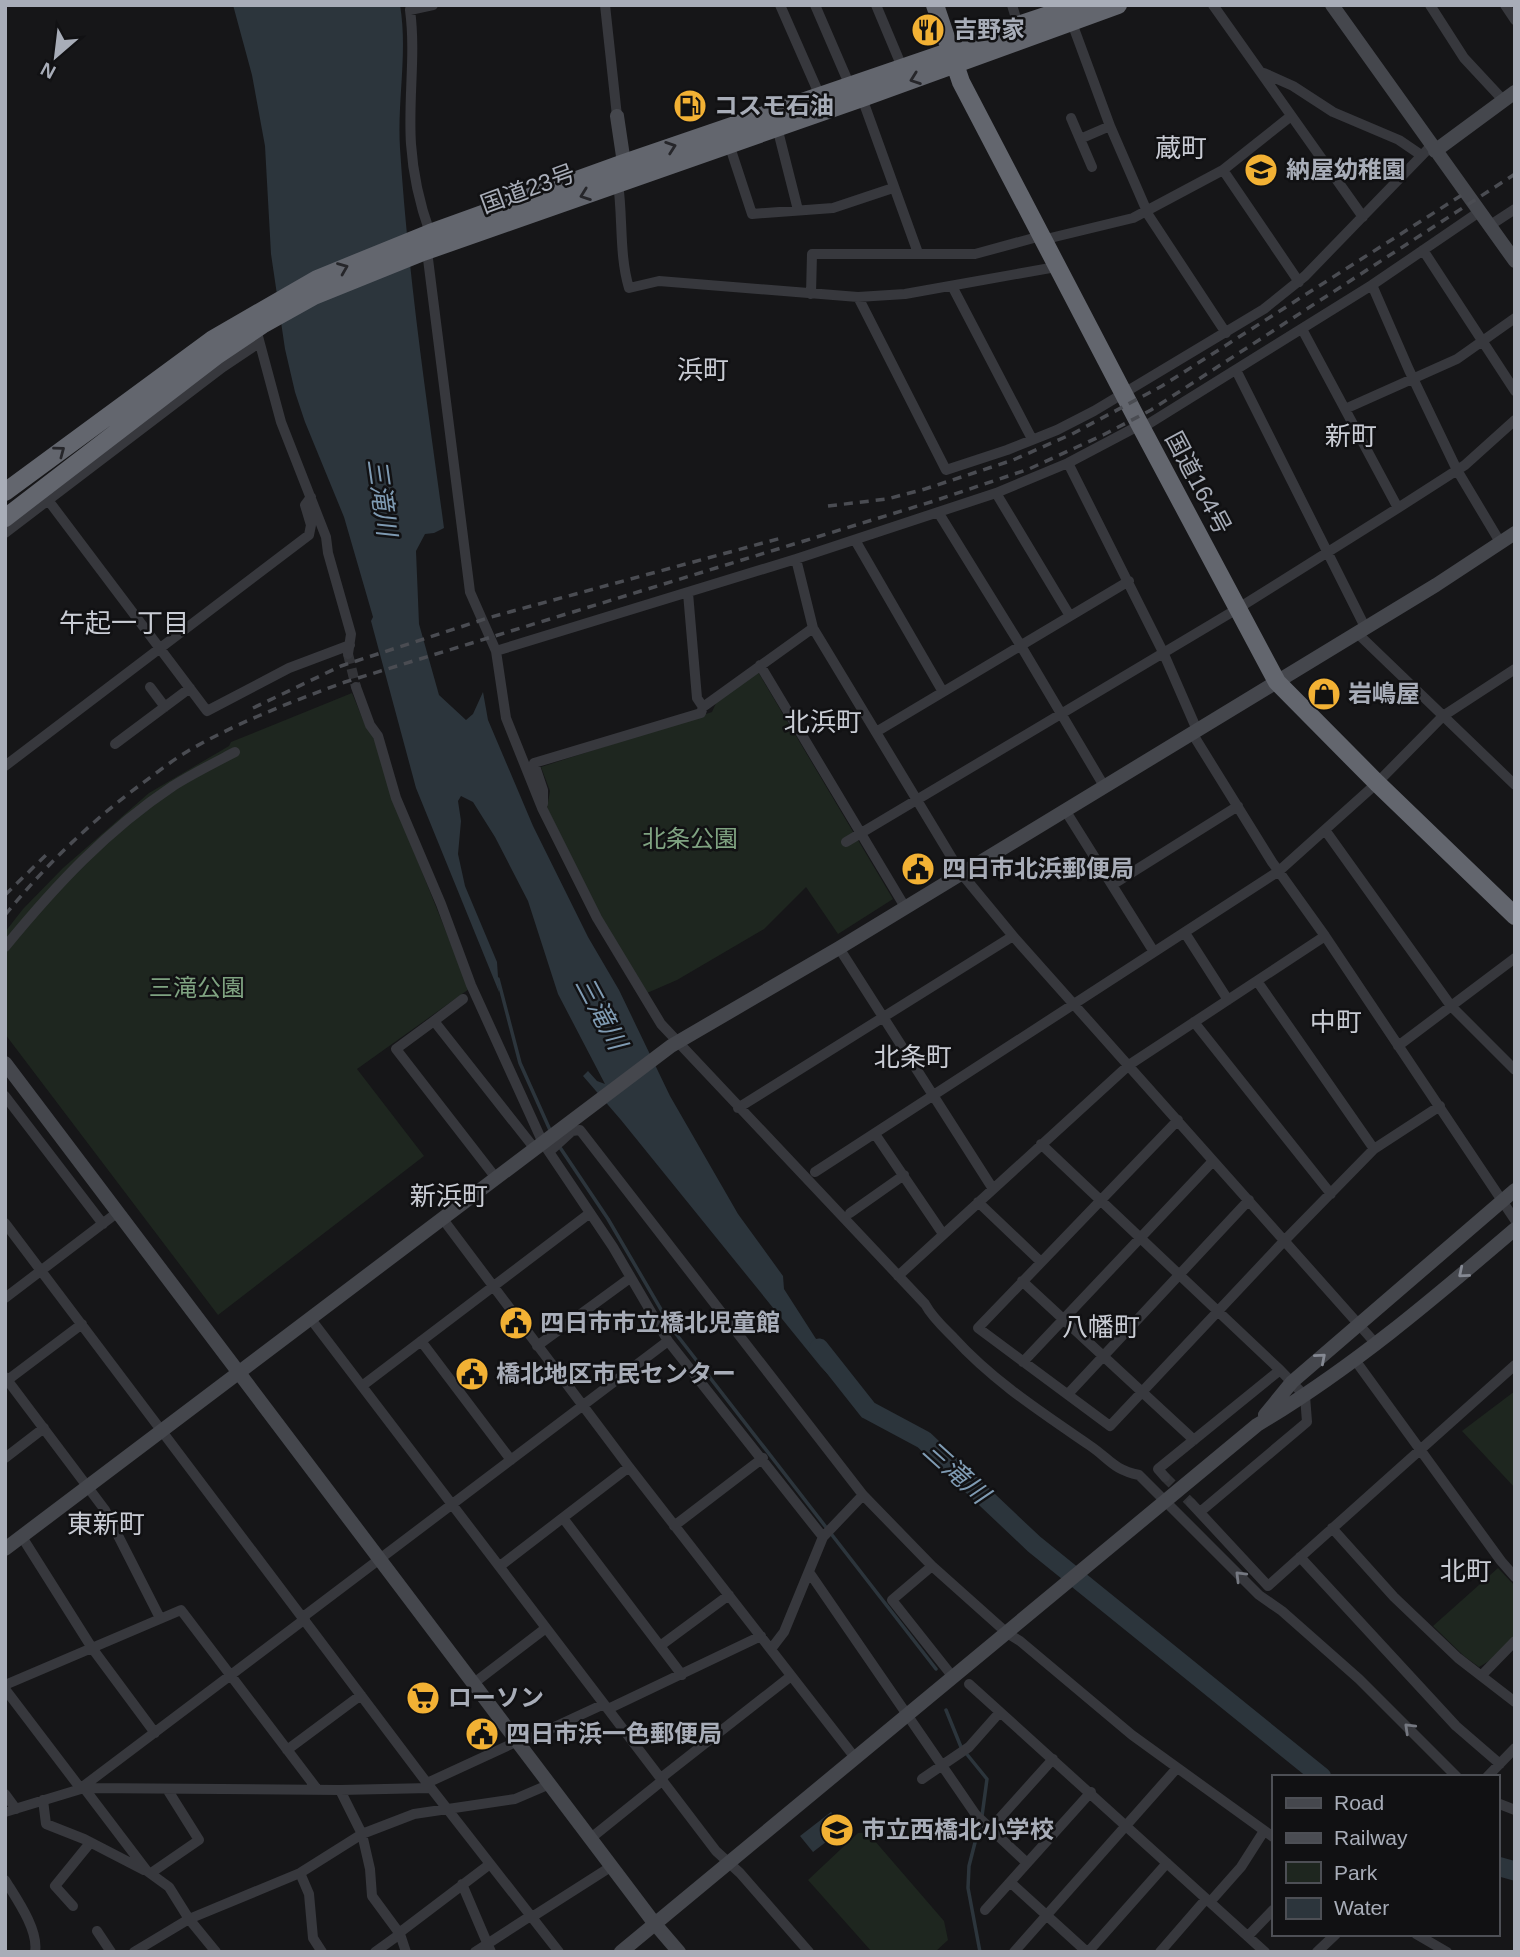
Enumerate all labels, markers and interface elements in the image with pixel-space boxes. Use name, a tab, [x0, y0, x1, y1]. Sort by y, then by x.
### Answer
restaurant icon: 吉野家	[909, 11, 947, 49]
place label: 吉野家	[953, 16, 1025, 43]
north arrow	[21, 21, 91, 91]
text: N	[37, 58, 59, 83]
one-way arrow	[910, 71, 922, 85]
fuel station icon: コスモ石油	[671, 87, 709, 125]
place label: コスモ石油	[714, 92, 834, 119]
district label: 蔵町	[1155, 133, 1207, 163]
one-way arrow	[664, 141, 676, 155]
school or university icon: 納屋幼稚園	[1242, 151, 1280, 189]
place label: 納屋幼稚園	[1286, 156, 1406, 183]
street label: 国道23号	[477, 159, 579, 218]
one-way arrow	[579, 187, 591, 201]
one-way arrow	[337, 263, 349, 277]
district label: 浜町	[677, 355, 729, 385]
district label: 新町	[1325, 421, 1377, 451]
street label: 国道164号	[1160, 427, 1237, 539]
one-way arrow	[52, 447, 65, 459]
water label: 三滝川	[362, 456, 403, 541]
district label: 午起一丁目	[59, 608, 189, 638]
shop icon: 岩嶋屋	[1305, 675, 1343, 713]
place label: 岩嶋屋	[1348, 680, 1420, 707]
district label: 北浜町	[784, 707, 862, 737]
park label: 北条公園	[642, 825, 738, 852]
public building icon: 四日市北浜郵便局	[899, 850, 937, 888]
place label: 四日市北浜郵便局	[942, 855, 1134, 882]
water label: 三滝川	[569, 972, 634, 1057]
park label: 三滝公園	[149, 974, 245, 1001]
district label: 中町	[1310, 1007, 1362, 1037]
district label: 北条町	[874, 1042, 952, 1072]
district label: 新浜町	[410, 1181, 488, 1211]
one-way arrow	[1458, 1265, 1470, 1278]
public building icon: 四日市市立橋北児童館	[497, 1304, 535, 1342]
place label: 四日市市立橋北児童館	[540, 1309, 780, 1336]
district label: 八幡町	[1062, 1312, 1140, 1342]
one-way arrow	[1313, 1354, 1326, 1366]
public building icon: 橋北地区市民センター	[453, 1355, 491, 1393]
place label: 橋北地区市民センター	[496, 1360, 736, 1387]
water label: 三滝川	[917, 1435, 997, 1511]
district label: 東新町	[67, 1509, 145, 1539]
district label: 北町	[1440, 1556, 1492, 1586]
one-way arrow	[1236, 1572, 1249, 1585]
supermarket icon: ローソン	[404, 1679, 442, 1717]
place label: ローソン	[448, 1684, 544, 1711]
public building icon: 四日市浜一色郵便局	[463, 1715, 501, 1753]
place label: 四日市浜一色郵便局	[506, 1720, 722, 1747]
one-way arrow	[1404, 1724, 1417, 1737]
legend	[1272, 1775, 1499, 1936]
text: Road	[1334, 1791, 1384, 1814]
school or university icon: 市立西橋北小学校	[818, 1811, 856, 1849]
place label: 市立西橋北小学校	[862, 1816, 1054, 1843]
text: Railway	[1334, 1826, 1408, 1849]
text: Park	[1334, 1861, 1378, 1884]
text: Water	[1334, 1896, 1389, 1919]

